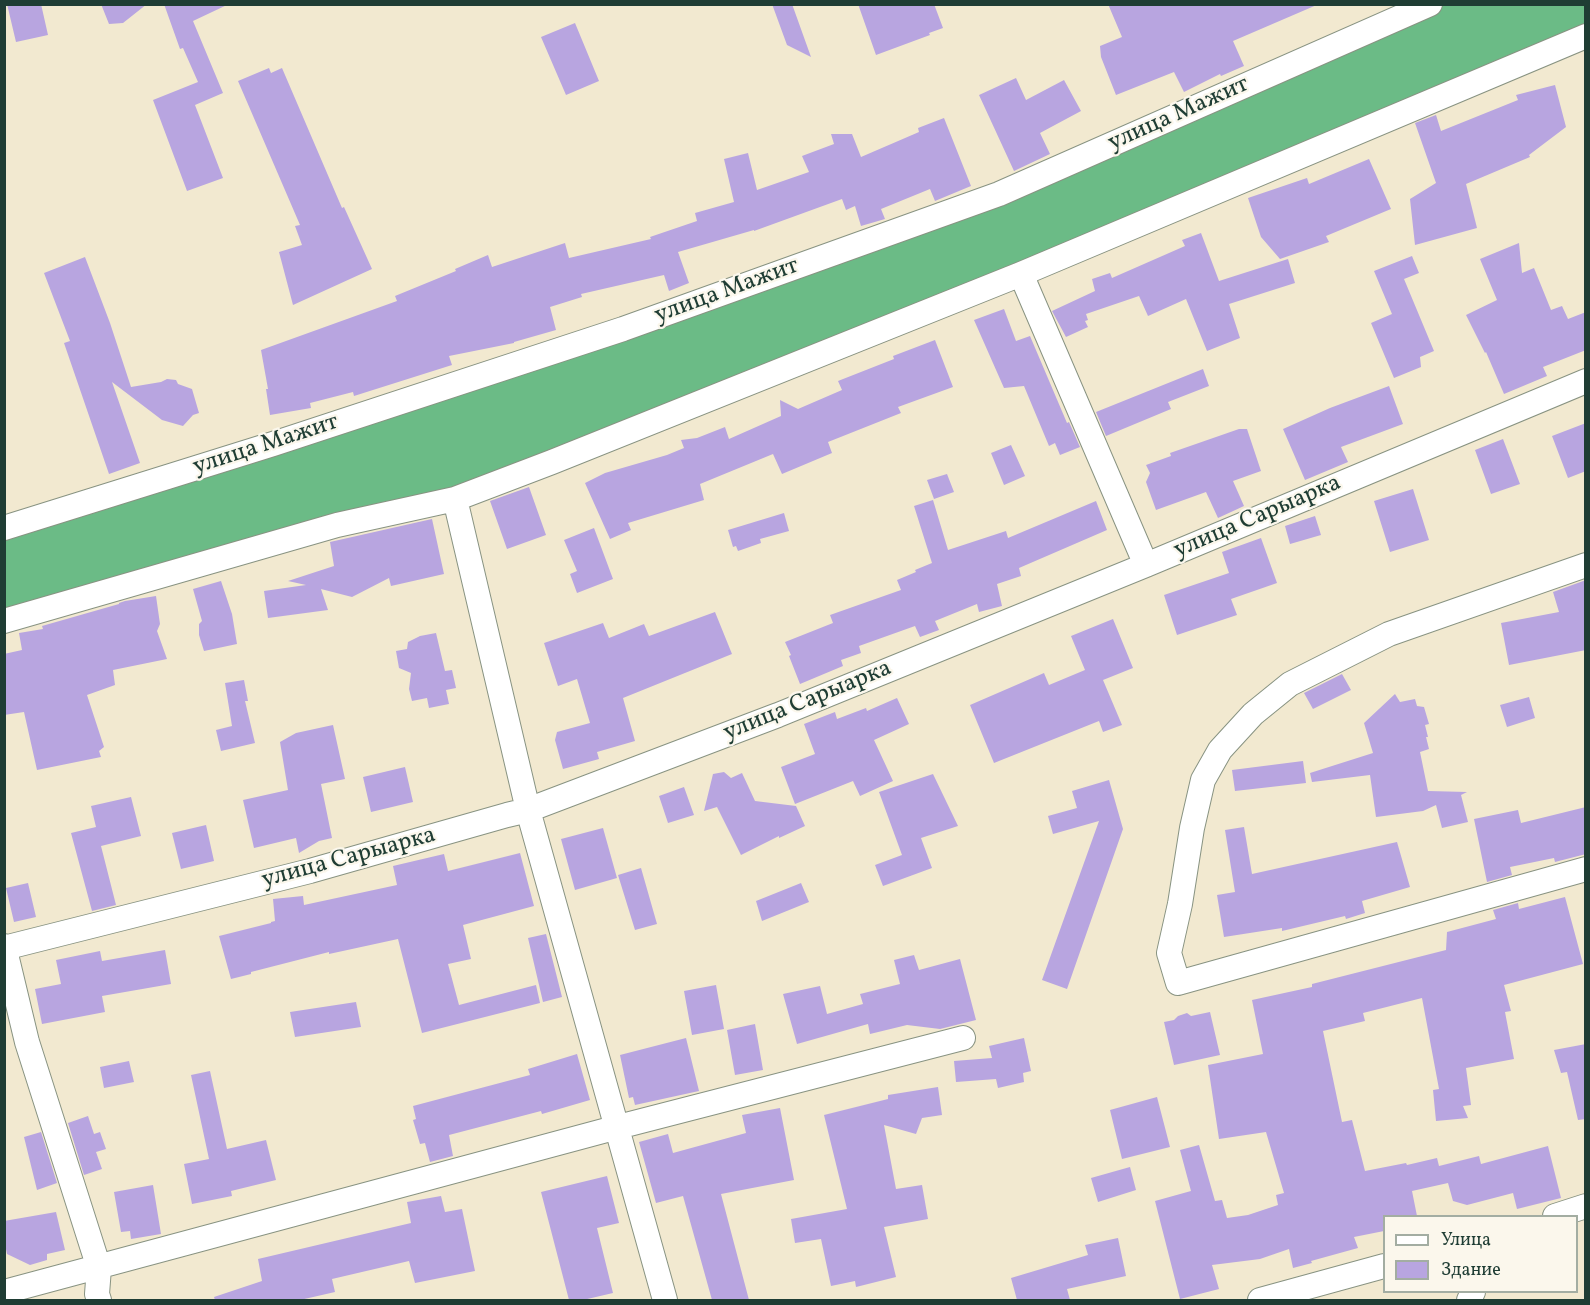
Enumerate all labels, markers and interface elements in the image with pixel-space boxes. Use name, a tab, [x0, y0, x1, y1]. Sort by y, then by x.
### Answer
street label: улица Мажит	[1104, 71, 1254, 159]
street label: улица Мажит	[651, 253, 803, 331]
street label: улица Мажит	[190, 409, 342, 483]
street label: улица Сарыарка	[1170, 470, 1346, 566]
street label: улица Сарыарка	[720, 655, 896, 749]
street label: улица Сарыарка	[259, 822, 439, 896]
legend	[1383, 1215, 1578, 1293]
text: Улица	[1441, 1228, 1491, 1253]
text: Здание	[1441, 1258, 1501, 1283]

